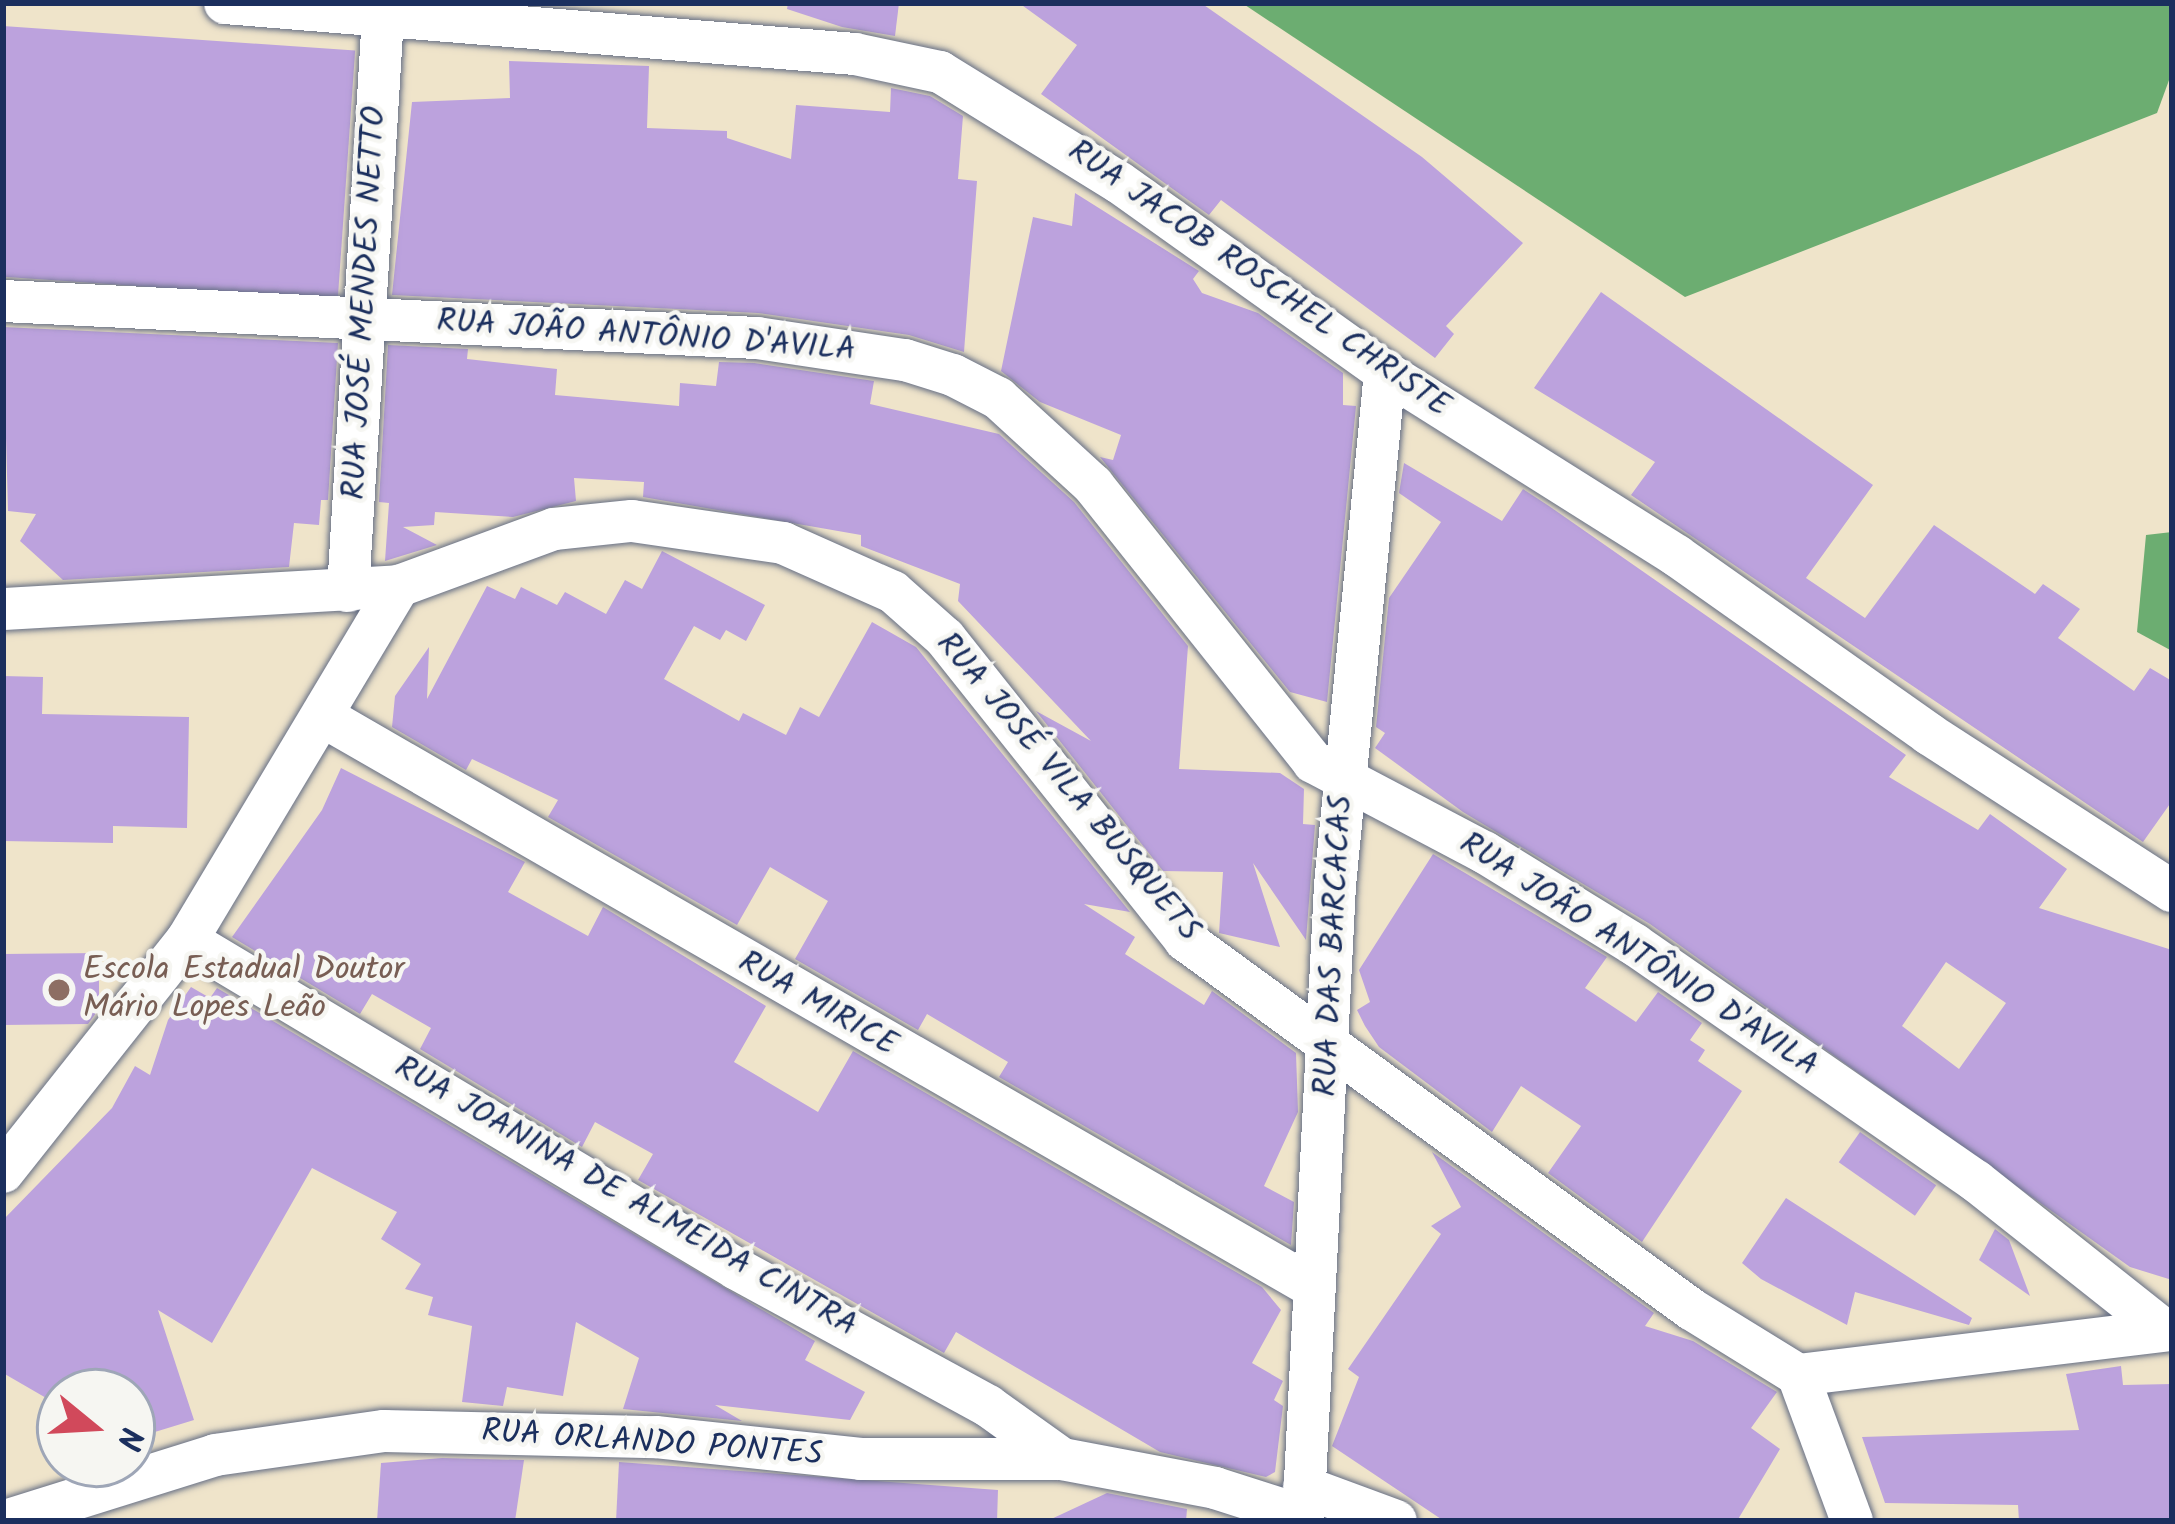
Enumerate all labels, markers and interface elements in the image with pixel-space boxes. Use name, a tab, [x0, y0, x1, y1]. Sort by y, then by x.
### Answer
street label: RUA JOSÉ MENDES NETTO	[336, 105, 396, 501]
street label: RUA JACOB ROSCHEL CHRISTE	[1059, 133, 1457, 427]
street label: RUA JOÃO ANTÔNIO D'AVILA	[435, 303, 857, 371]
street label: RUA JOSÉ VILA BUSQUETS	[926, 626, 1208, 950]
street label: RUA DAS BARCACAS	[1307, 794, 1363, 1098]
street label: RUA JOÃO ANTÔNIO D'AVILA	[1451, 825, 1825, 1087]
street label: RUA MIRICE	[730, 944, 904, 1066]
place label: Escola Estadual Doutor Mário Lopes Leão	[83, 951, 404, 1029]
marker: Escola Estadual Doutor Mário Lopes Leão	[46, 977, 72, 1003]
street label: RUA JOANINA DE ALMEIDA CINTRA	[387, 1049, 863, 1347]
north arrow	[36, 1368, 156, 1488]
street label: RUA ORLANDO PONTES	[480, 1412, 824, 1476]
text: N	[99, 1420, 156, 1456]

